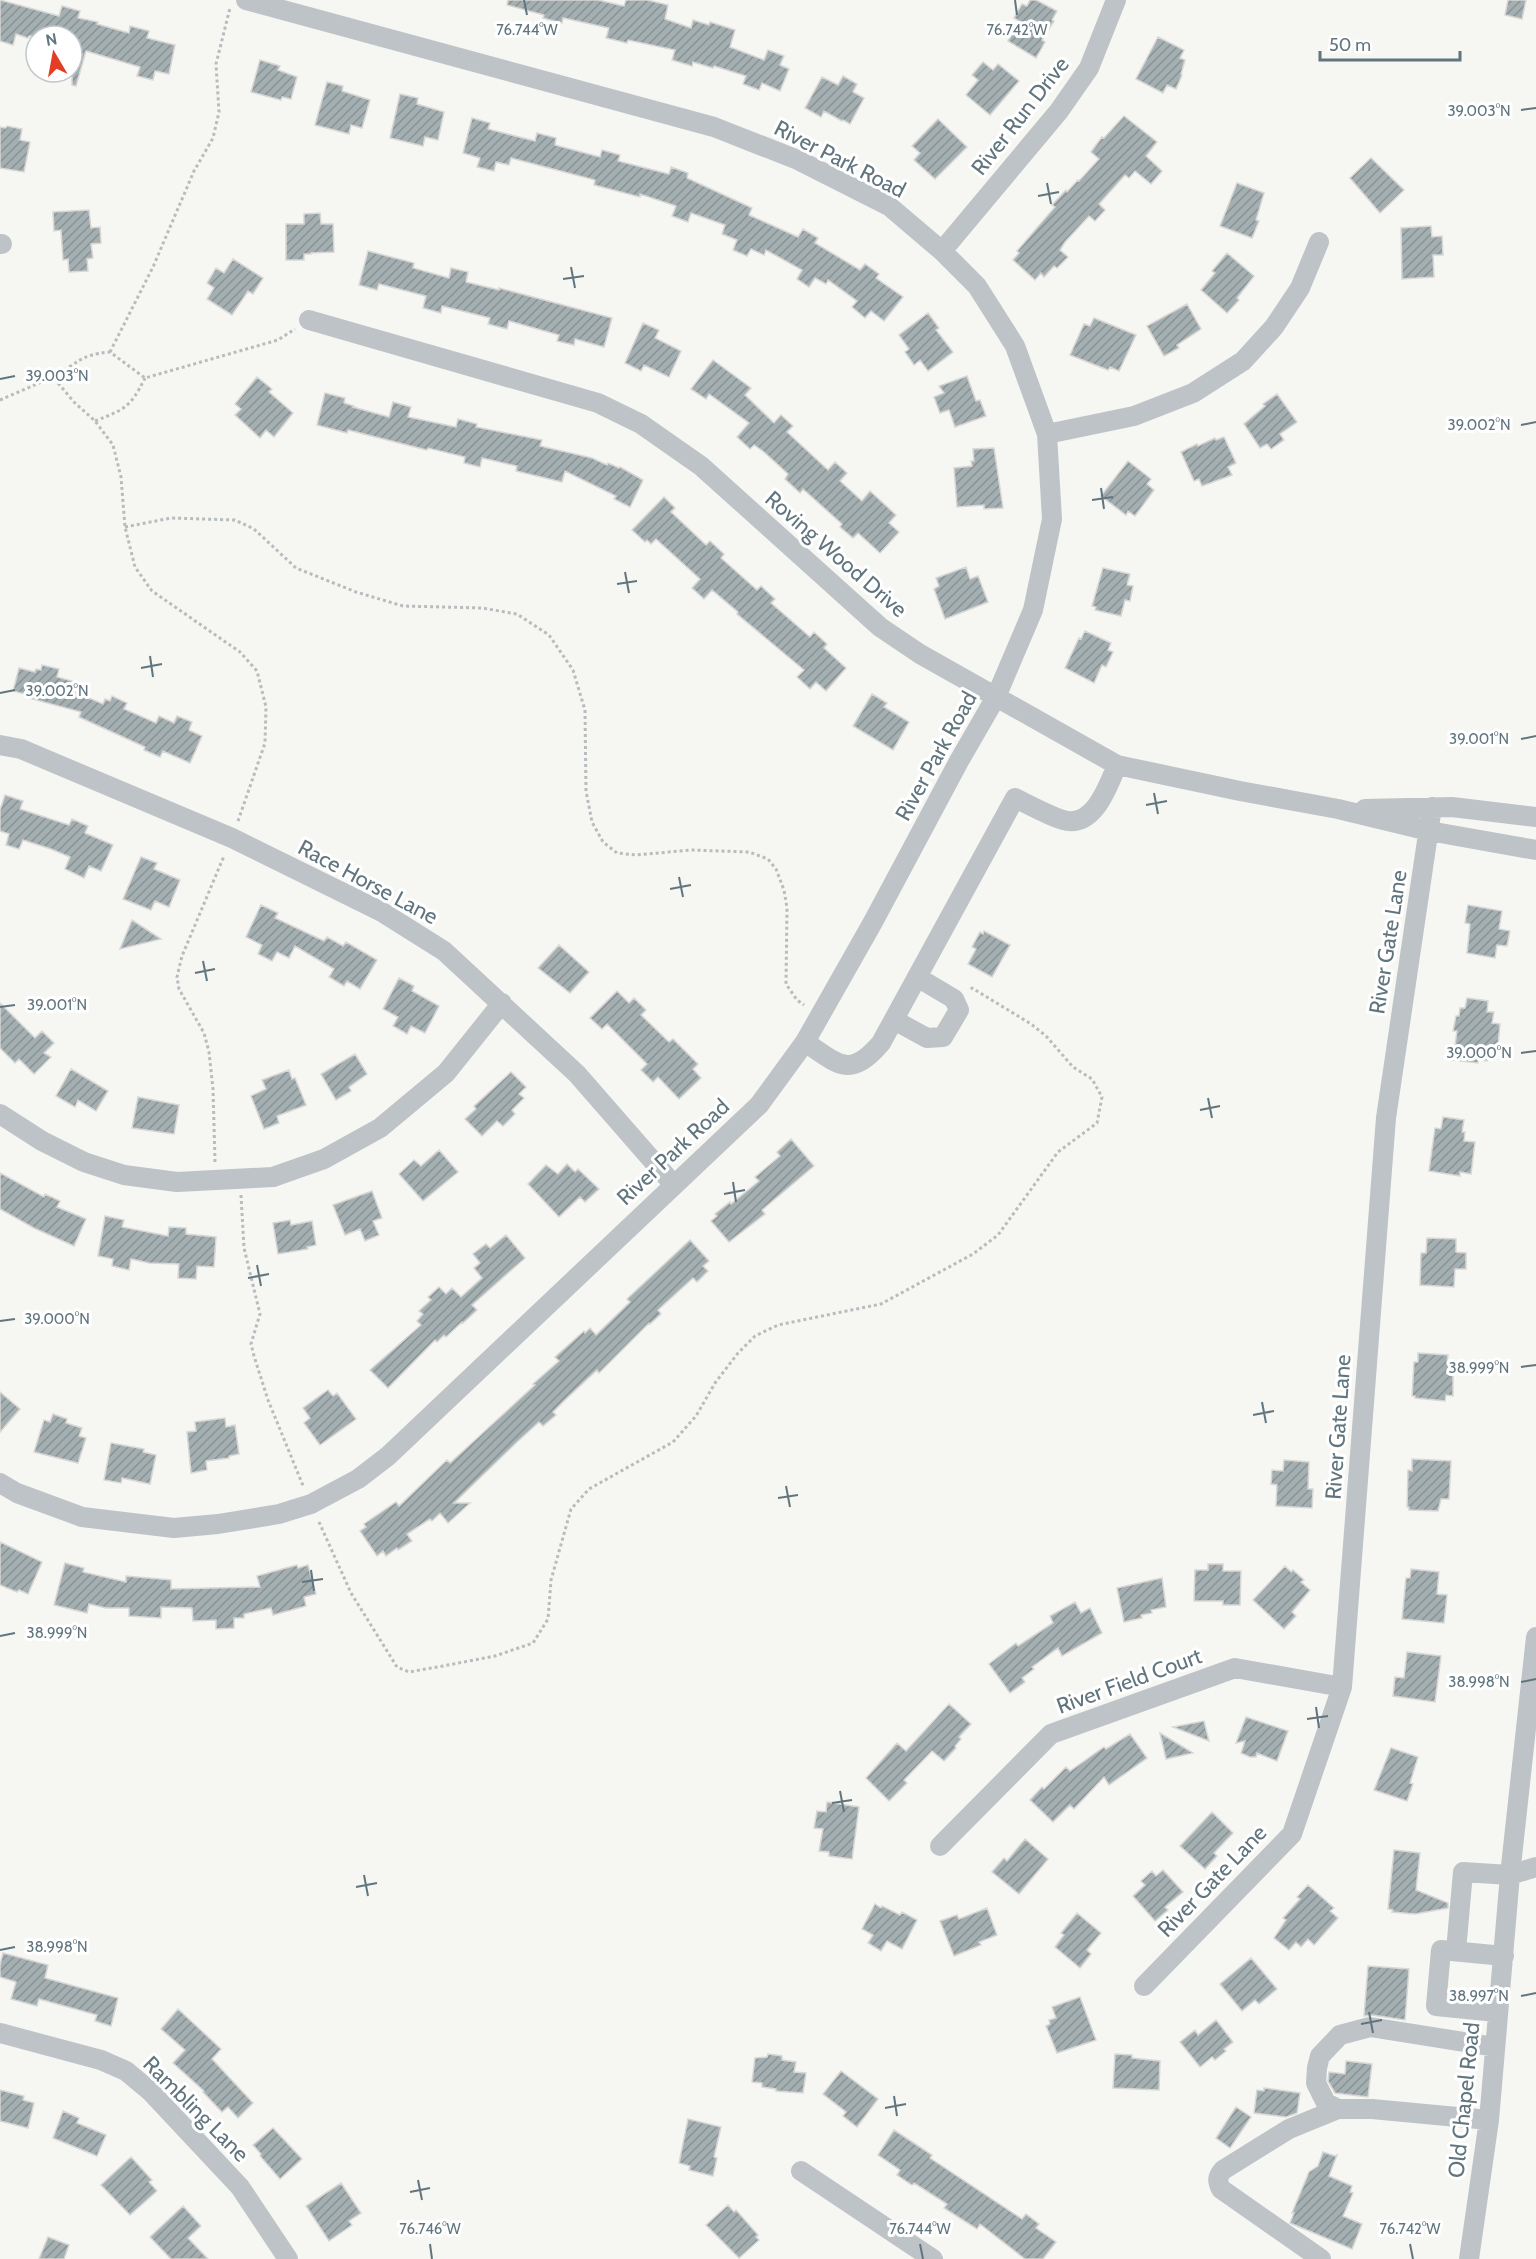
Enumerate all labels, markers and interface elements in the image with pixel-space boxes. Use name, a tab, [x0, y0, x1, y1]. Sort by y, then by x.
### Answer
text: 76.744°W	[496, 21, 559, 39]
text: 76.742°W	[987, 21, 1048, 39]
north arrow	[24, 24, 84, 84]
scale bar	[1320, 24, 1460, 62]
text: N	[44, 29, 59, 50]
text: 50 m	[1329, 34, 1371, 56]
street label: River Run Drive	[965, 51, 1075, 181]
text: 39.003°N	[1447, 102, 1511, 120]
street label: River Park Road	[770, 114, 910, 204]
text: 39.003°N	[25, 367, 89, 385]
text: 39.002°N	[1448, 416, 1510, 434]
street label: Roving Wood Drive	[760, 485, 912, 623]
text: 39.002°N	[26, 682, 88, 700]
street label: River Park Road	[889, 687, 983, 825]
text: 39.001°N	[1449, 730, 1509, 748]
street label: Race Horse Lane	[293, 834, 443, 930]
street label: River Gate Lane	[1363, 868, 1413, 1016]
text: 39.001°N	[27, 996, 87, 1014]
text: 39.000°N	[1446, 1044, 1512, 1062]
street label: River Park Road	[611, 1093, 735, 1211]
text: 39.000°N	[24, 1310, 90, 1328]
street label: River Gate Lane	[1319, 1354, 1357, 1500]
text: 38.999°N	[1449, 1359, 1509, 1377]
text: 38.999°N	[27, 1624, 87, 1642]
street label: River Field Court	[1053, 1642, 1206, 1720]
text: 38.998°N	[1448, 1673, 1510, 1691]
street label: River Gate Lane	[1152, 1819, 1272, 1943]
text: 38.998°N	[26, 1938, 88, 1956]
text: 38.997°N	[1449, 1987, 1509, 2005]
street label: Old Chapel Road	[1442, 2021, 1486, 2179]
street label: Rambling Lane	[138, 2051, 254, 2167]
text: 76.746°W	[399, 2220, 462, 2238]
text: 76.744°W	[889, 2220, 952, 2238]
text: 76.742°W	[1380, 2220, 1441, 2238]

